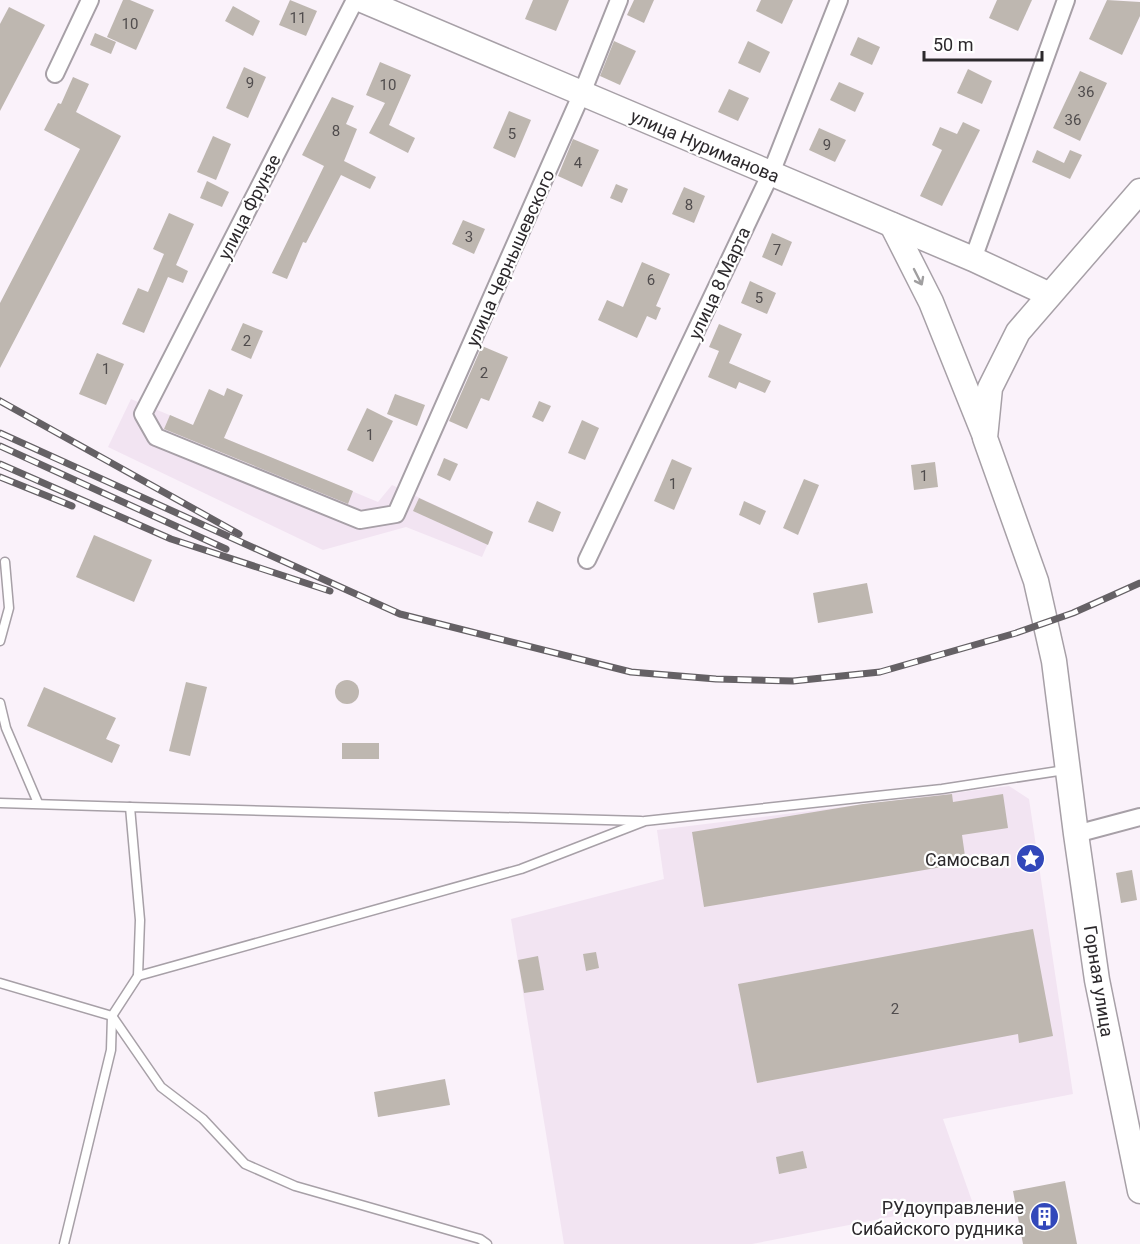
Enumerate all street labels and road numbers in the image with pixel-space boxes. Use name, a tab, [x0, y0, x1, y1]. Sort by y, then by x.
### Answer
street label: улица Нуриманова	[627, 105, 783, 187]
street label: улица Фрунзе	[213, 151, 285, 263]
street label: улица Чернышевского	[461, 166, 559, 350]
street label: улица 8 Марта	[684, 223, 754, 343]
street label: Горная улица	[1080, 924, 1118, 1038]

